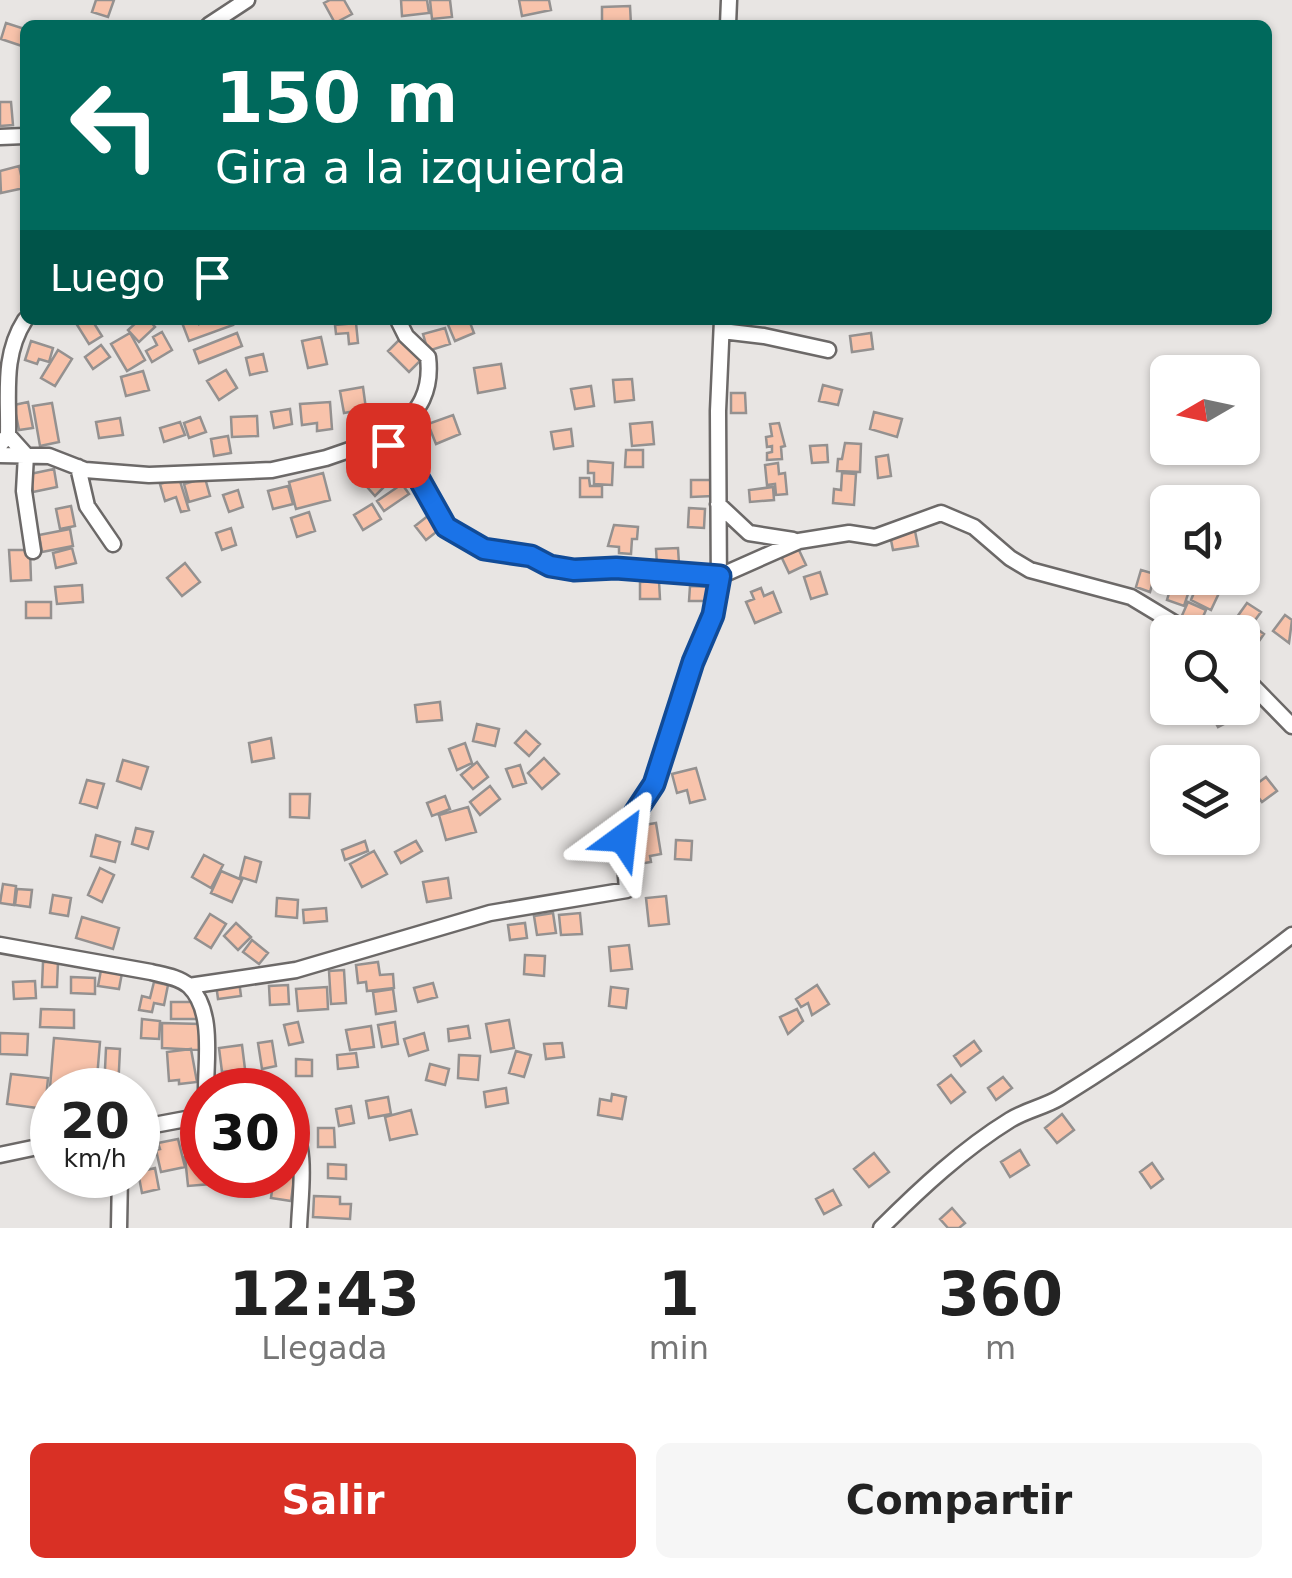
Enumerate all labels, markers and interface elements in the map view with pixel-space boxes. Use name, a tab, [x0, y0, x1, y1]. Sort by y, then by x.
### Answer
text: 150 m	[215, 57, 458, 139]
icon: left	[50, 60, 180, 190]
text: Gira a la izquierda	[215, 141, 626, 194]
icon: arrive	[185, 250, 240, 305]
text: Luego	[50, 256, 165, 300]
north arrow	[1150, 355, 1260, 465]
map controls	[1150, 355, 1260, 855]
pin	[346, 403, 431, 488]
icon: arrive	[361, 418, 416, 473]
button: sound	[1150, 485, 1260, 595]
button: search	[1150, 615, 1260, 725]
button: layers	[1150, 745, 1260, 855]
position arrow	[571, 786, 675, 890]
speed limit sign: 30	[180, 1068, 310, 1198]
text: 20	[60, 1092, 130, 1150]
text: km/h	[63, 1144, 127, 1173]
text: 12:43	[229, 1259, 420, 1329]
text: 1	[658, 1259, 700, 1329]
text: 360	[938, 1259, 1063, 1329]
text: Llegada	[261, 1329, 387, 1367]
text: min	[649, 1329, 709, 1367]
text: m	[985, 1329, 1016, 1367]
button: Salir	[30, 1443, 636, 1558]
button: Compartir	[656, 1443, 1262, 1558]

